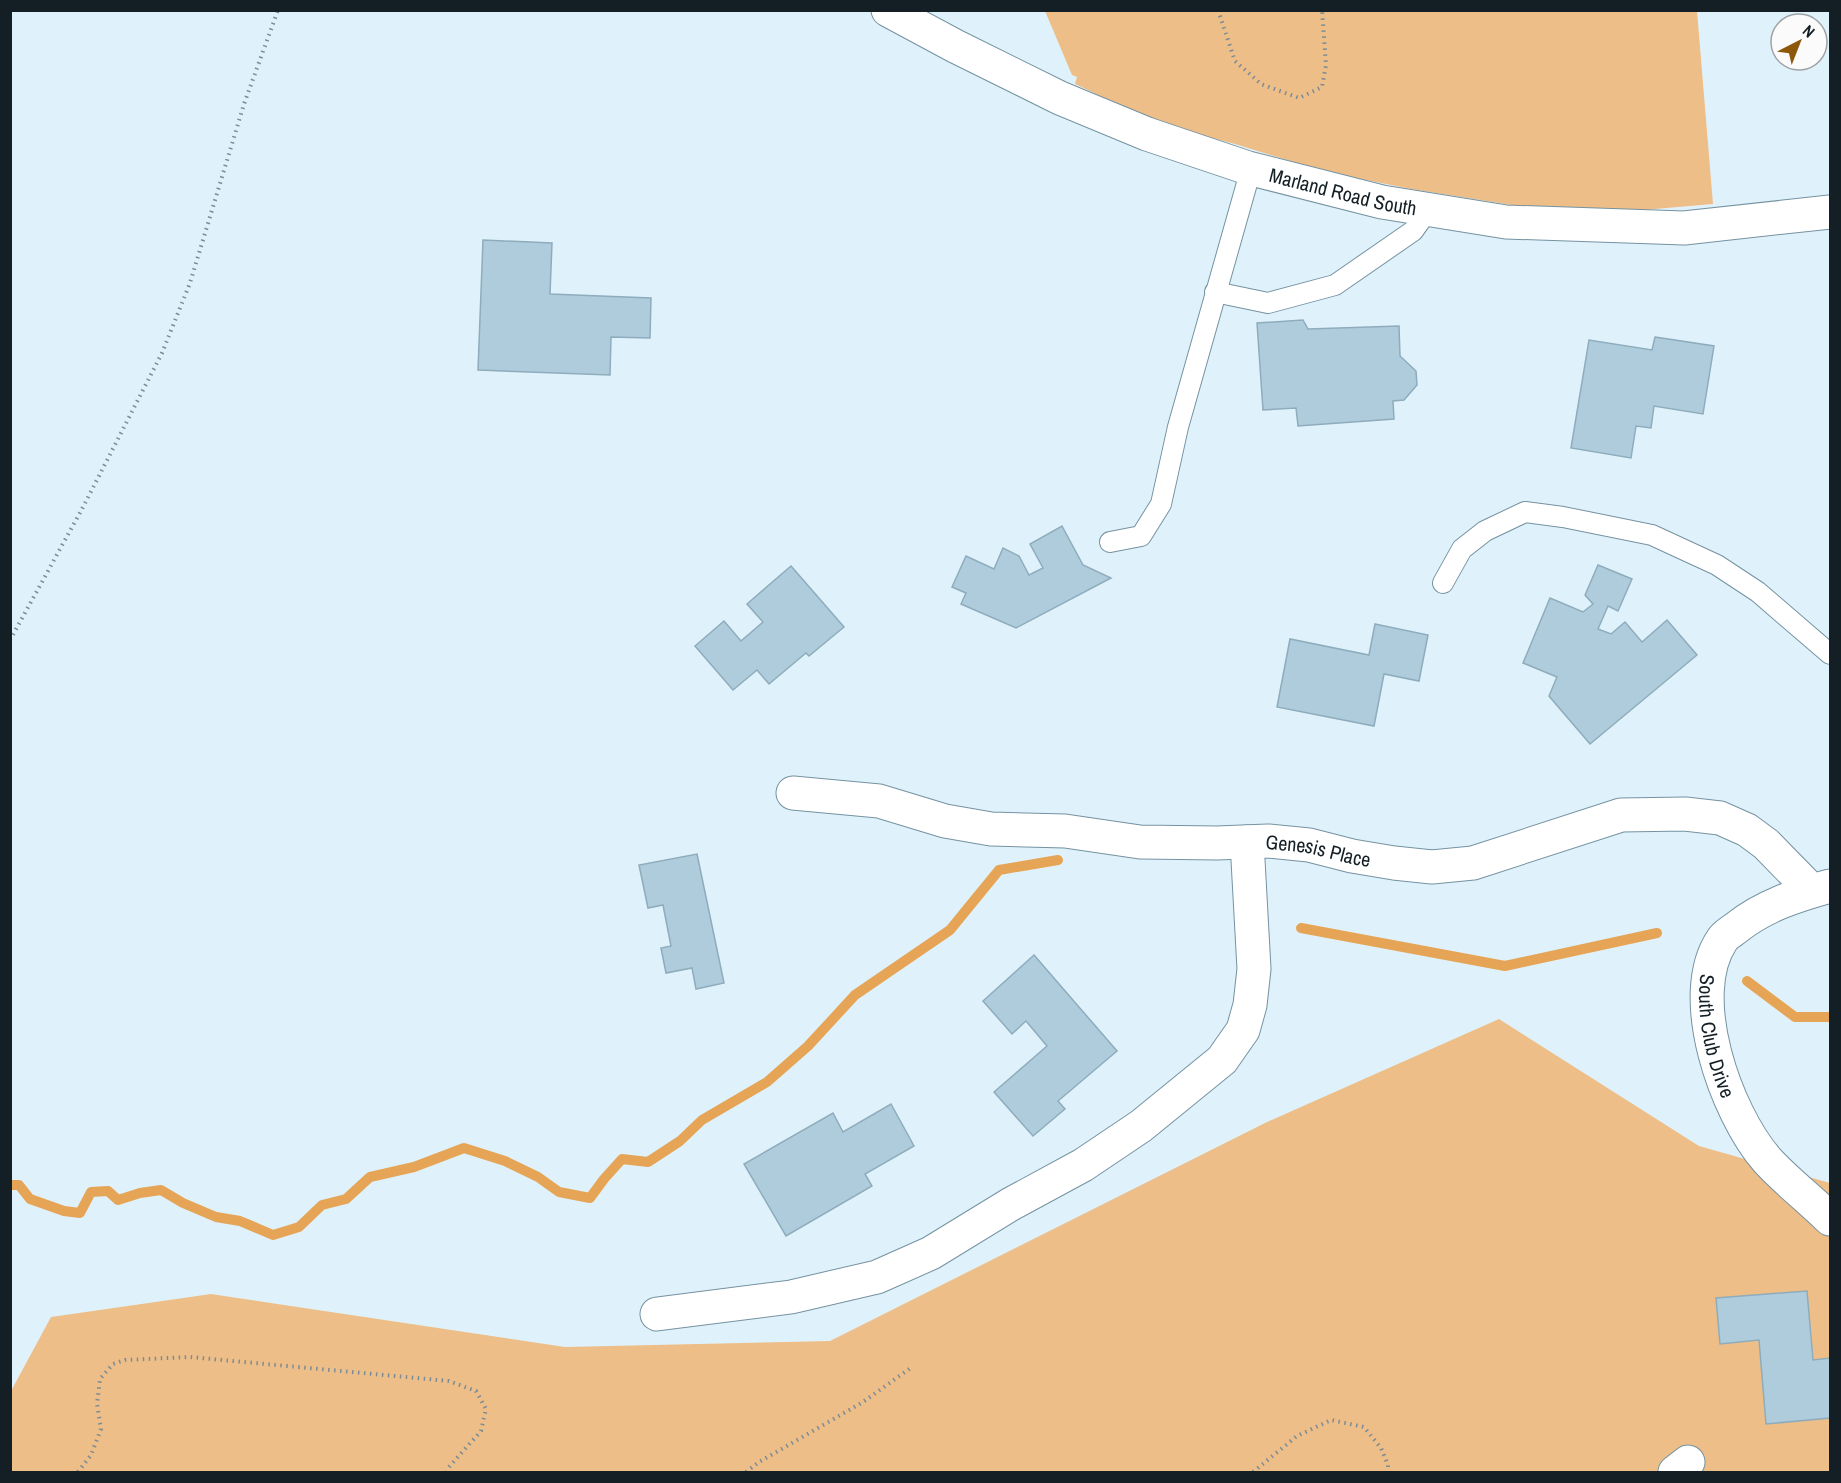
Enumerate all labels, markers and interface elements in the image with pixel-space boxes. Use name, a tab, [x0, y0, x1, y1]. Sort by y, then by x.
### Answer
north arrow	[1769, 12, 1829, 72]
text: N	[1798, 20, 1820, 42]
street label: Marland Road South	[1267, 161, 1419, 221]
street label: Genesis Place	[1264, 827, 1373, 872]
street label: South Club Drive	[1694, 973, 1742, 1102]

